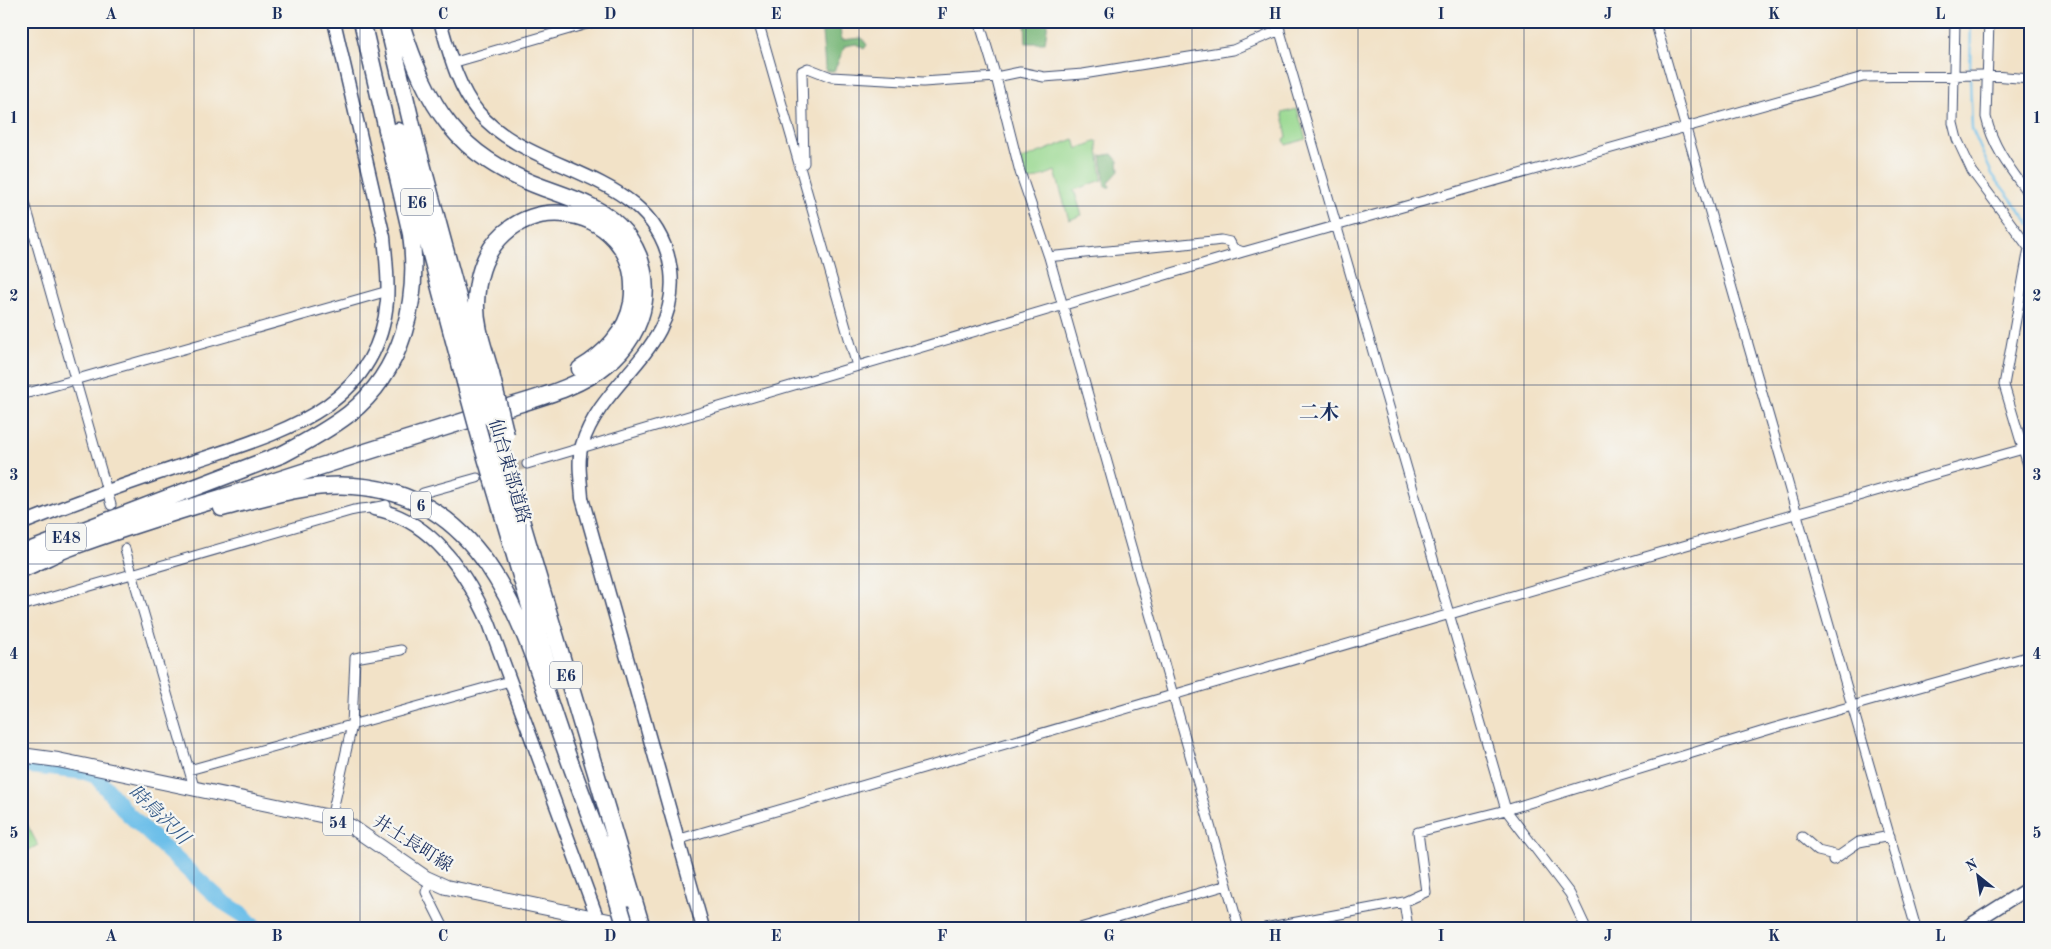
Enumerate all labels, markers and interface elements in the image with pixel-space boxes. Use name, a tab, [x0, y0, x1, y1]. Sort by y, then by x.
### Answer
text: A	[105, 7, 117, 23]
text: B	[271, 7, 283, 23]
text: C	[438, 7, 448, 23]
text: D	[604, 7, 616, 23]
text: E	[770, 7, 782, 23]
text: F	[937, 7, 948, 23]
text: G	[1103, 7, 1115, 23]
text: H	[1268, 7, 1282, 23]
text: I	[1437, 7, 1445, 23]
text: J	[1604, 7, 1613, 23]
text: K	[1768, 7, 1780, 23]
text: L	[1935, 7, 1946, 23]
text: 1	[9, 111, 19, 127]
text: 1	[2032, 111, 2042, 127]
road number: E6	[401, 188, 433, 216]
text: 2	[9, 289, 19, 305]
text: 2	[2032, 289, 2042, 305]
district label: 二木	[1299, 402, 1339, 424]
street label: 仙台東部道路	[486, 416, 534, 526]
text: 3	[9, 468, 19, 484]
text: 3	[2032, 468, 2042, 484]
road number: 6	[411, 492, 431, 518]
road number: E48	[46, 524, 86, 550]
text: 4	[9, 647, 19, 663]
text: 4	[2032, 647, 2042, 663]
road number: E6	[550, 662, 582, 688]
water label: 時鳥沢川	[124, 780, 196, 850]
road number: 54	[323, 809, 353, 836]
street label: 井土長町線	[370, 811, 456, 875]
text: 5	[9, 826, 19, 842]
text: 5	[2032, 826, 2042, 842]
north arrow	[1954, 852, 2004, 902]
text: N	[1964, 857, 1980, 874]
text: A	[105, 929, 117, 945]
text: B	[271, 929, 283, 945]
text: C	[438, 929, 448, 945]
text: D	[604, 929, 616, 945]
text: E	[770, 929, 782, 945]
text: F	[937, 929, 948, 945]
text: G	[1103, 929, 1115, 945]
text: H	[1268, 929, 1282, 945]
text: I	[1437, 929, 1445, 945]
text: J	[1604, 929, 1613, 945]
text: K	[1768, 929, 1780, 945]
text: L	[1935, 929, 1946, 945]

